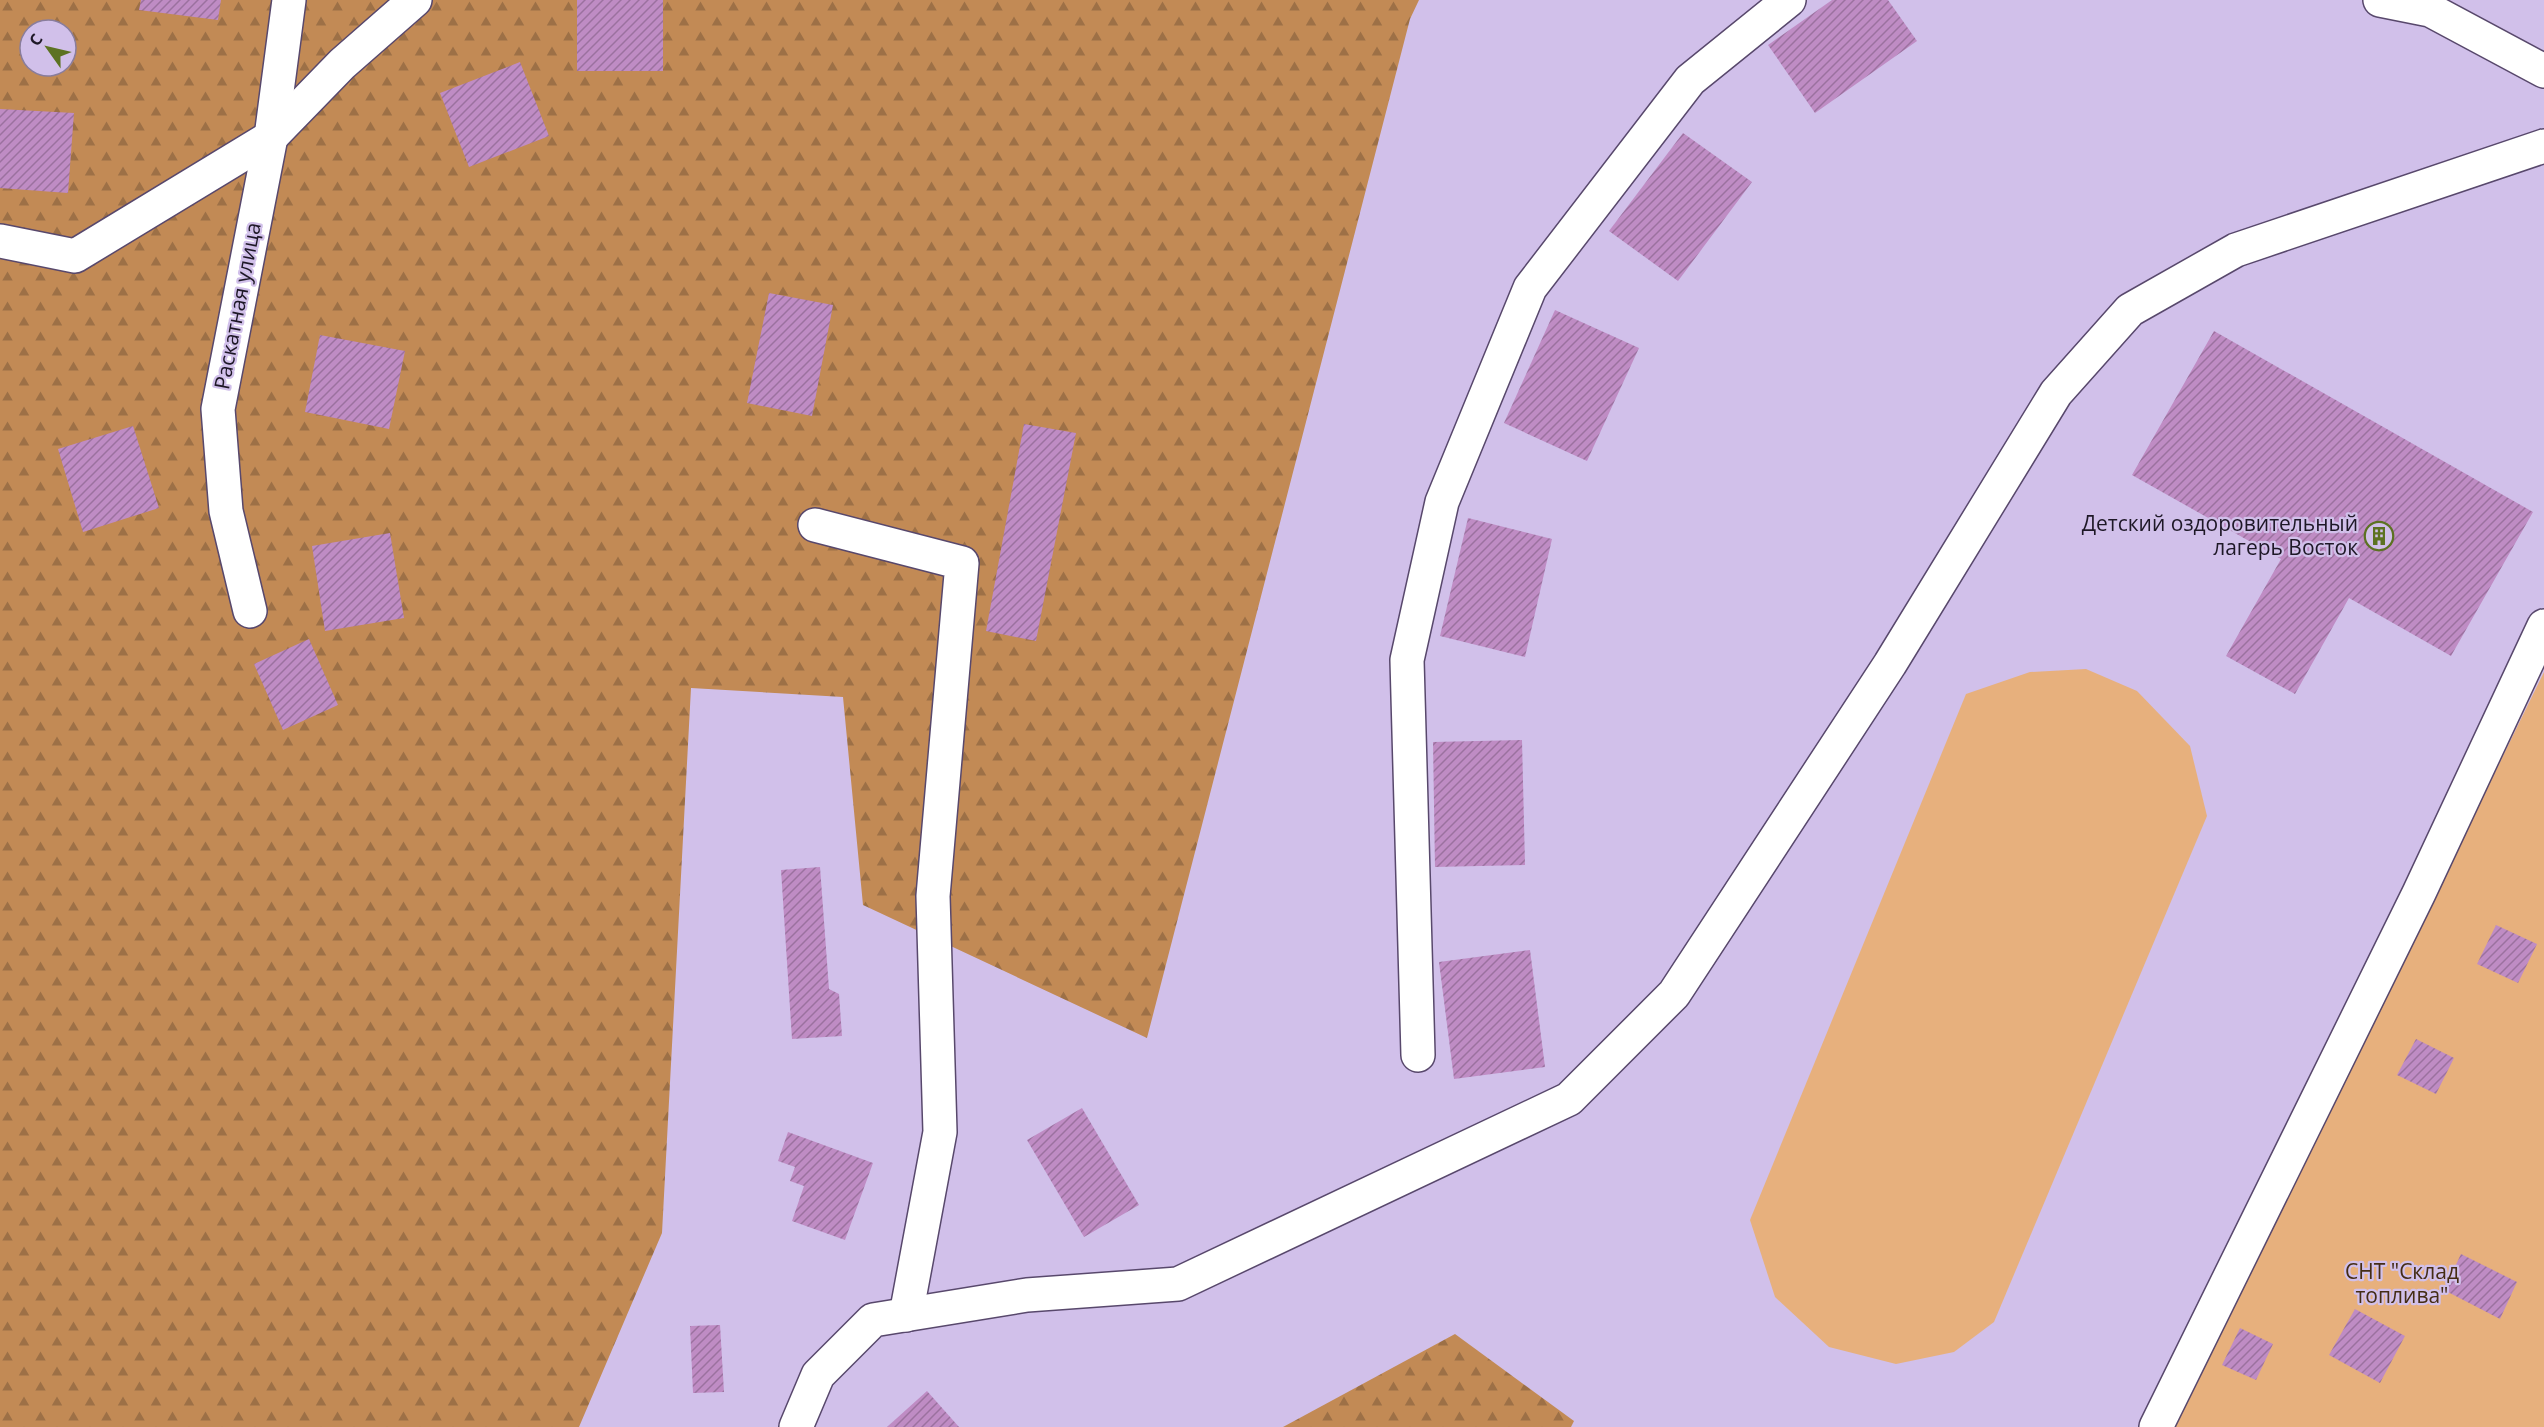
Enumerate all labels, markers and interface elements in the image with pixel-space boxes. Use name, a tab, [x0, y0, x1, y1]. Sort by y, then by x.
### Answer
north arrow	[18, 18, 78, 78]
text: С	[24, 29, 48, 50]
street label: Раскатная улица	[207, 220, 267, 392]
place label: Детский оздоровительный лагерь Восток	[2082, 509, 2358, 561]
building icon: Детский оздоровительный лагерь Восток	[2363, 520, 2395, 552]
park label: СНТ "Склад топлива"	[2345, 1257, 2459, 1309]

